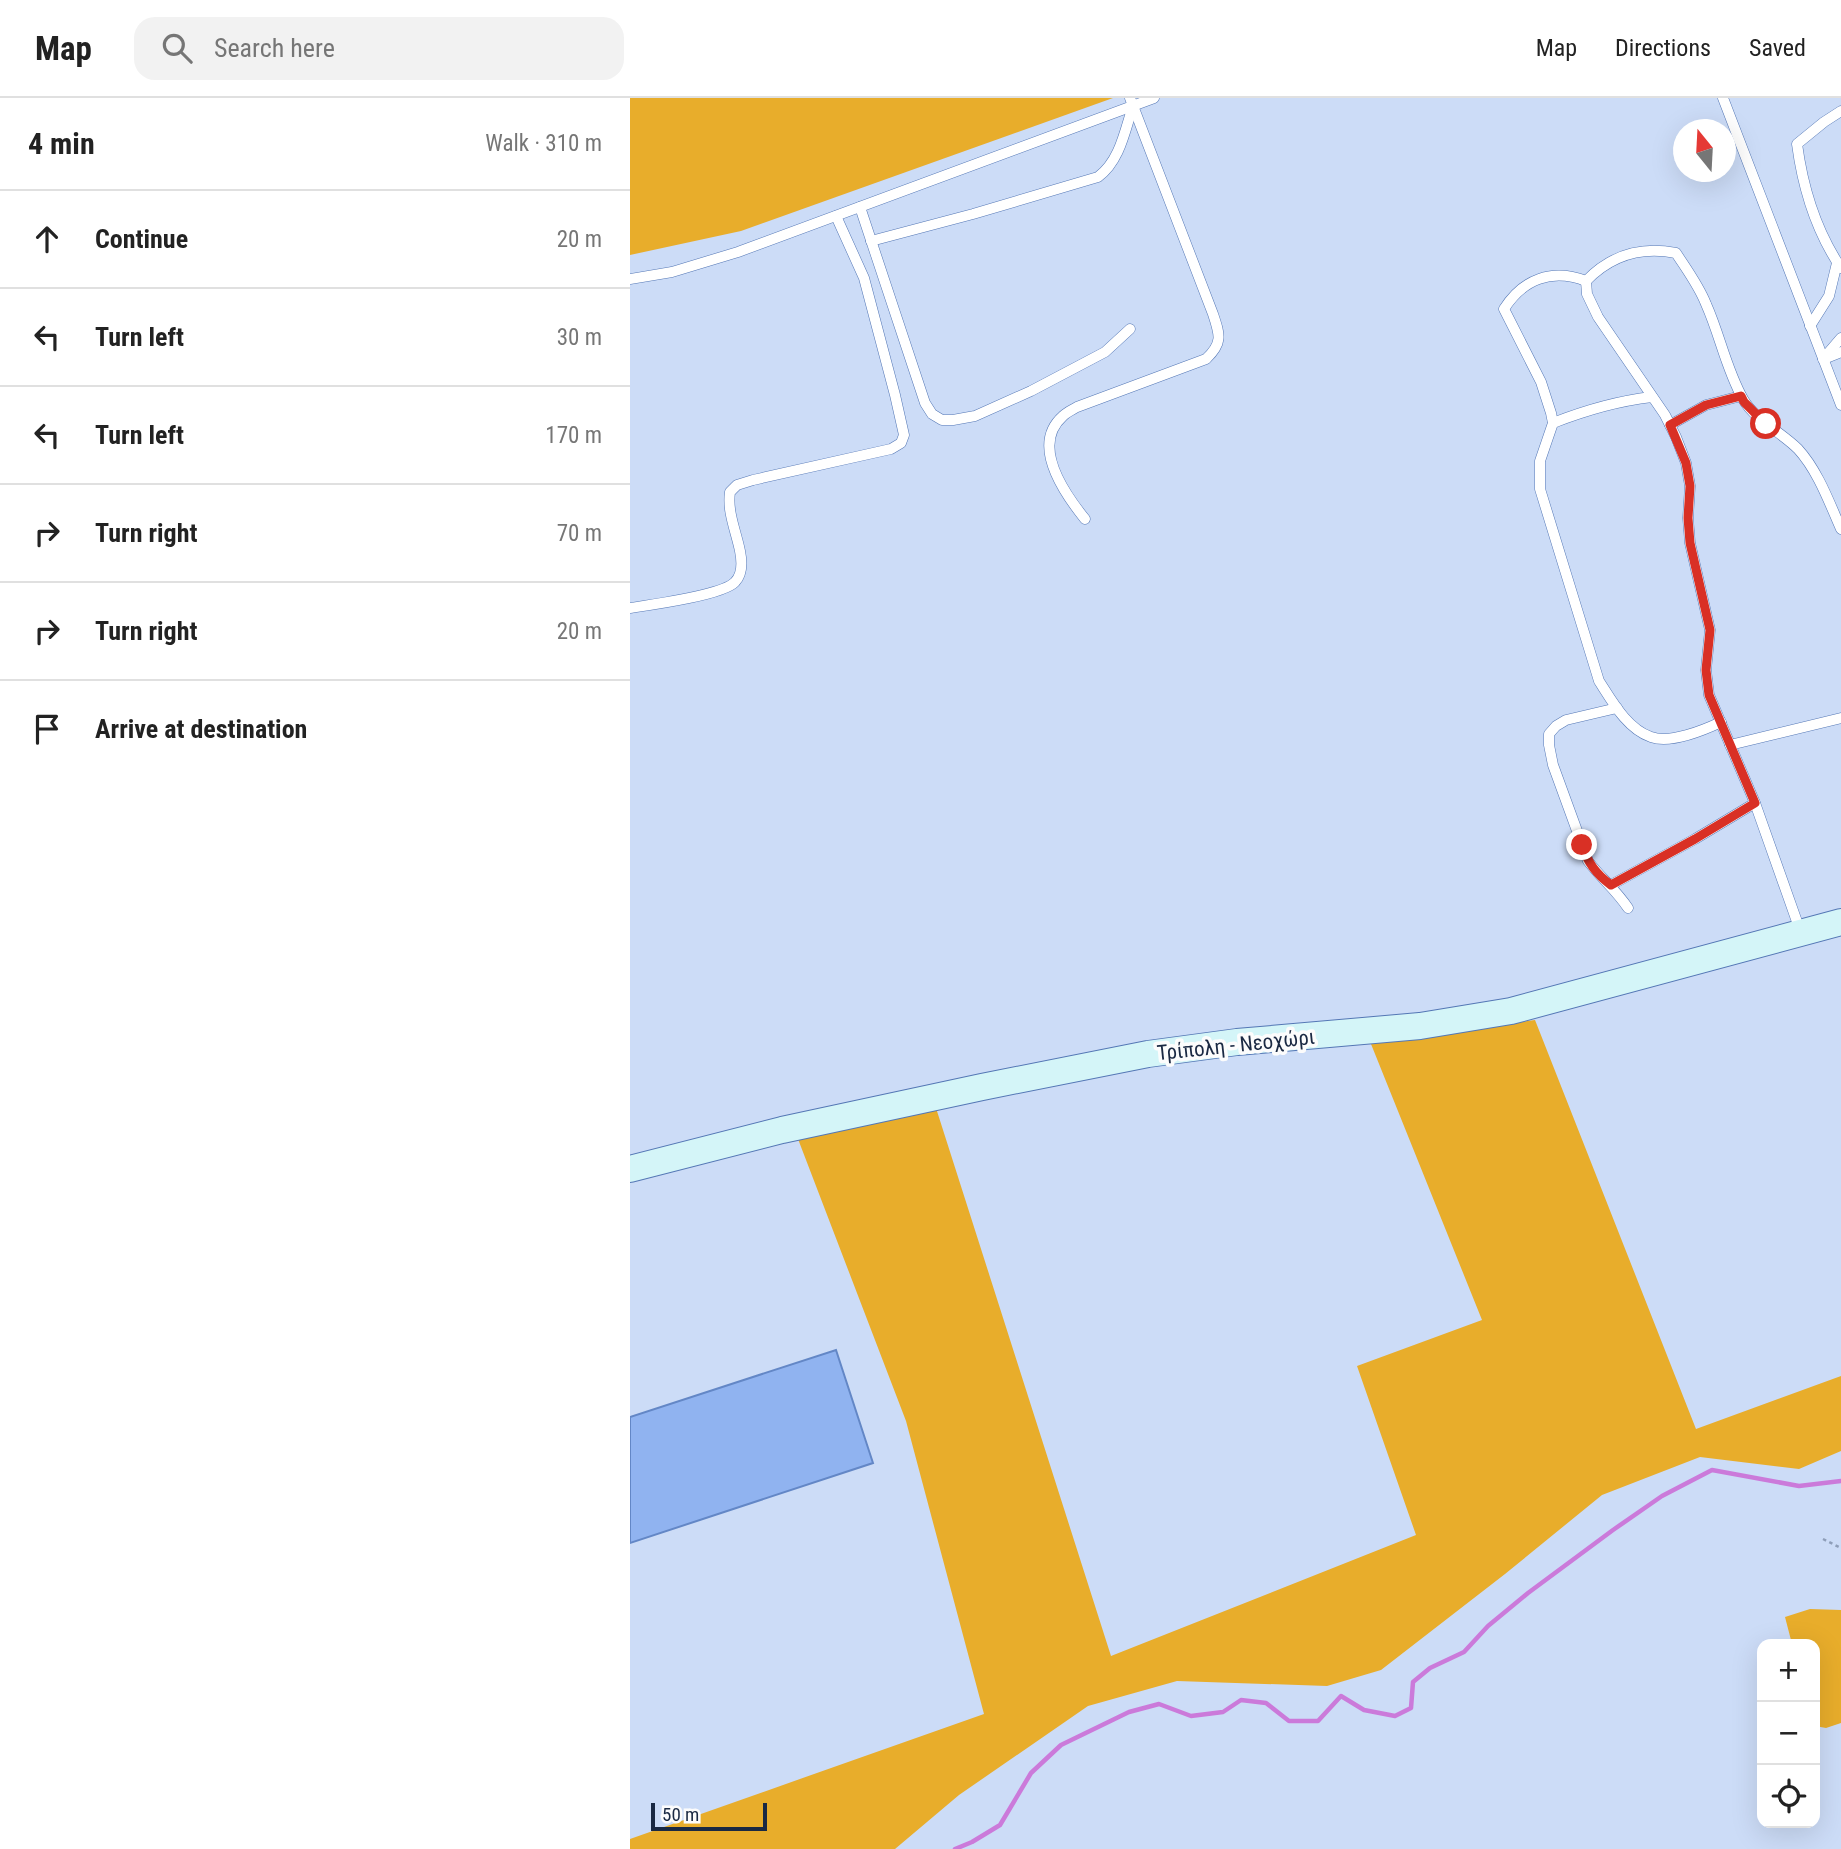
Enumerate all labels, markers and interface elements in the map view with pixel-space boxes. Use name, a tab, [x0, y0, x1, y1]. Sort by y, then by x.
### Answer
search box	[134, 17, 624, 80]
text: Map	[35, 29, 92, 68]
icon: search	[158, 29, 196, 67]
text: Search here	[214, 33, 335, 63]
text: Map	[1536, 34, 1577, 62]
text: Directions	[1615, 34, 1711, 62]
text: Saved	[1749, 34, 1806, 62]
north arrow	[1673, 119, 1736, 182]
text: 4 min	[28, 126, 95, 161]
text: Walk · 310 m	[485, 130, 602, 157]
icon: ahead	[28, 220, 66, 258]
text: Continue	[95, 224, 188, 254]
text: 20 m	[557, 226, 602, 253]
icon: left	[28, 318, 66, 356]
text: Turn left	[95, 322, 184, 352]
text: 30 m	[557, 324, 602, 351]
route start	[1750, 408, 1781, 439]
icon: left	[28, 416, 66, 454]
text: Turn left	[95, 420, 184, 450]
text: 170 m	[545, 422, 602, 449]
icon: right	[28, 514, 66, 552]
text: Turn right	[95, 518, 197, 548]
text: 70 m	[557, 520, 602, 547]
icon: right	[28, 612, 66, 650]
text: Turn right	[95, 616, 197, 646]
text: 20 m	[557, 618, 602, 645]
icon: arrive	[28, 710, 66, 748]
text: Arrive at destination	[95, 714, 307, 744]
route end	[1566, 829, 1597, 860]
street label: Τρίπολη - Νεοχώρι	[1156, 1025, 1316, 1065]
map controls	[1757, 1639, 1820, 1828]
button: +	[1757, 1639, 1820, 1702]
button: −	[1757, 1702, 1820, 1765]
button: locate	[1757, 1765, 1820, 1828]
scale bar	[651, 1800, 766, 1832]
text: 50 m	[662, 1803, 699, 1826]

